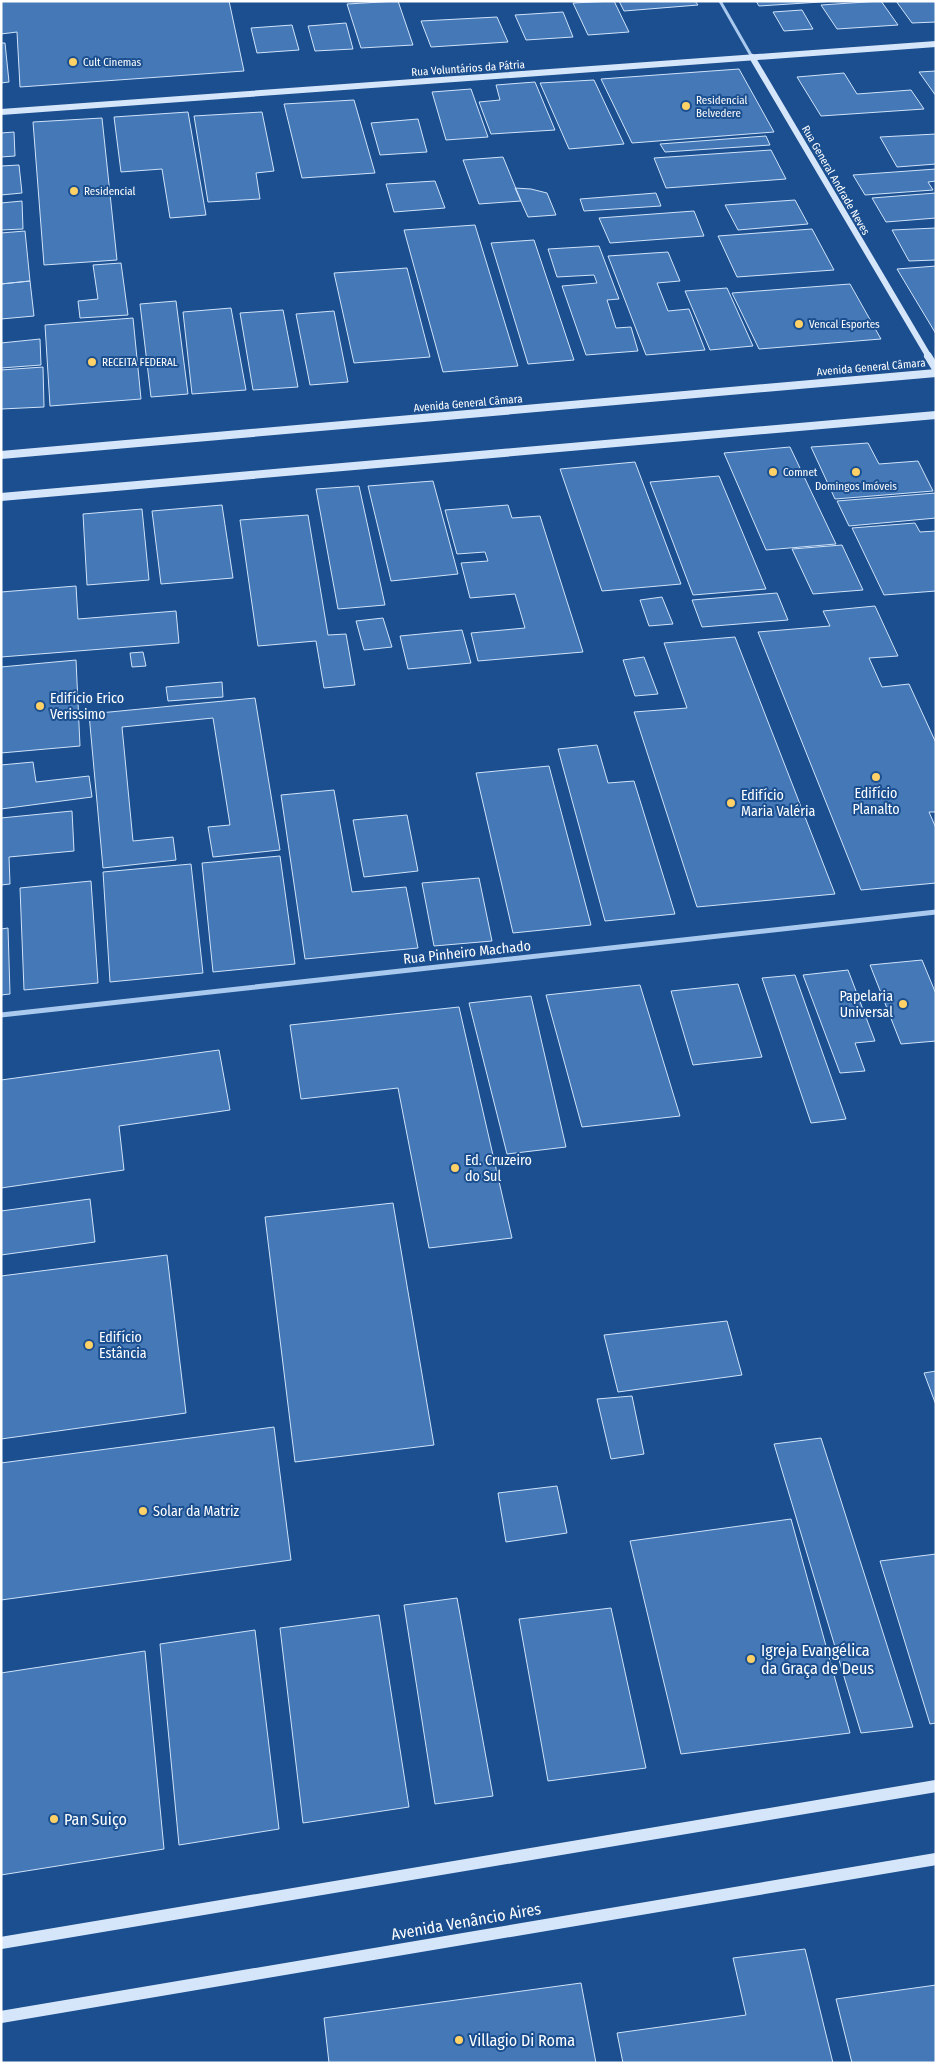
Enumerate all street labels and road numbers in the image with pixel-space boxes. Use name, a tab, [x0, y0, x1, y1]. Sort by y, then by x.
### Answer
street label: Rua Voluntários da Pátria	[411, 58, 525, 79]
street label: Rua General Andrade Neves	[799, 123, 872, 238]
street label: Avenida General Câmara	[816, 356, 926, 379]
street label: Avenida General Câmara	[413, 392, 523, 415]
street label: Rua Pinheiro Machado	[402, 937, 532, 968]
street label: Avenida Venâncio Aires	[390, 1899, 543, 1944]

